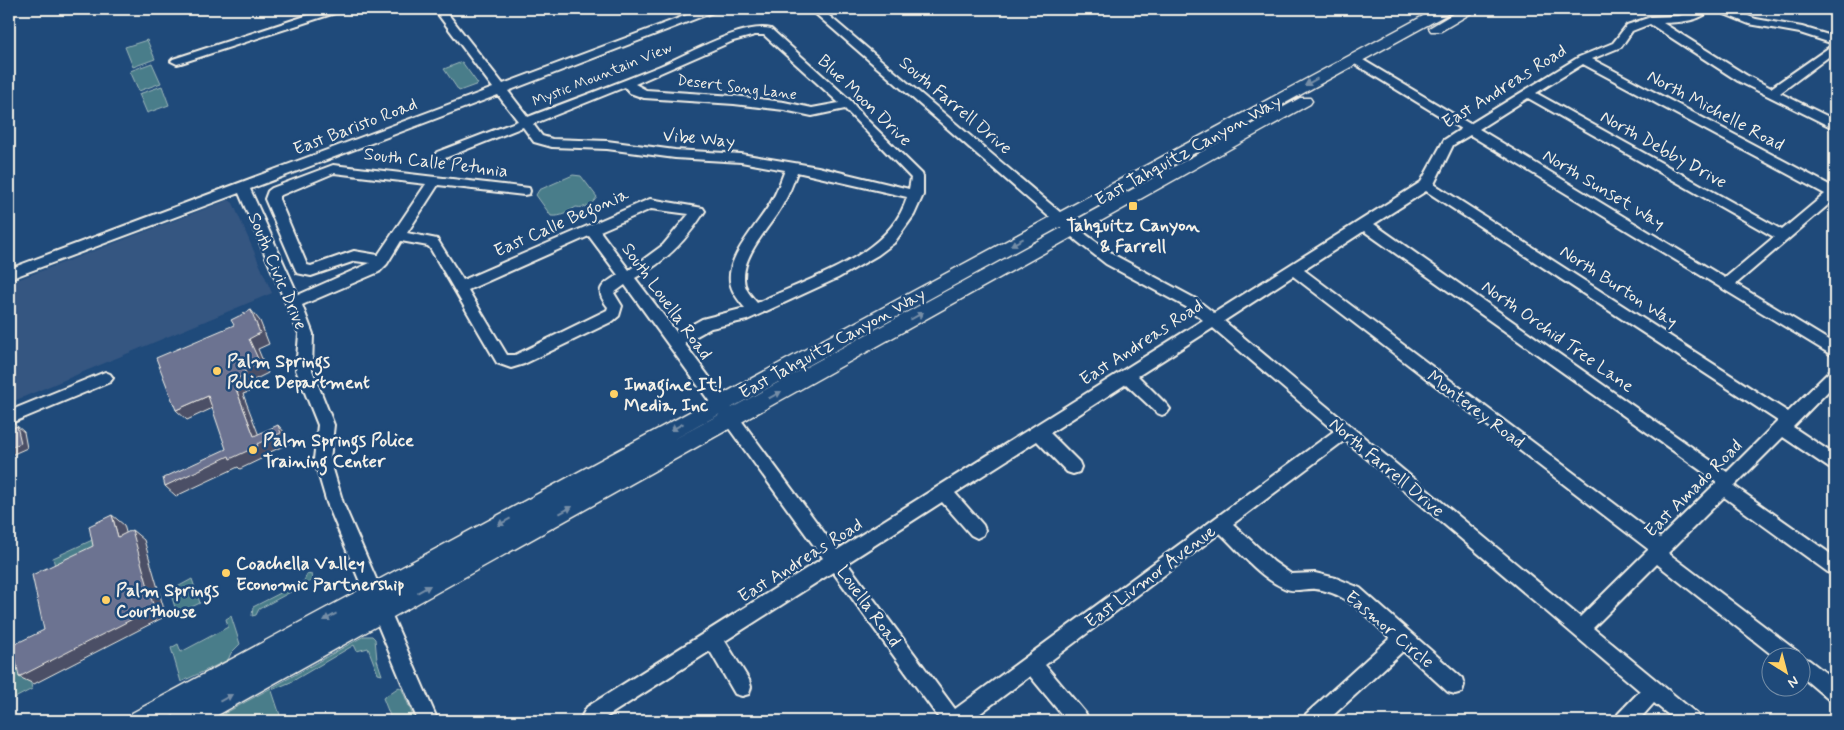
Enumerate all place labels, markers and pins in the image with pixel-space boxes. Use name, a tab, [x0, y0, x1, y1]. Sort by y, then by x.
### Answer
marker: Tahquitz Canyon & Farrell	[1127, 200, 1139, 212]
place label: Tahquitz Canyon & Farrell	[1066, 214, 1201, 259]
place label: Palm Springs Police Department	[227, 350, 370, 395]
marker: Palm Springs Police Department	[211, 365, 223, 377]
place label: Imagine It! Media, Inc	[624, 373, 722, 418]
marker: Imagine It! Media, Inc	[608, 388, 620, 400]
place label: Palm Springs Police Training Center	[263, 429, 414, 476]
marker: Palm Springs Police Training Center	[247, 444, 259, 456]
place label: Coachella Valley Economic Partnership	[236, 552, 405, 597]
marker: Coachella Valley Economic Partnership	[220, 567, 232, 579]
place label: Palm Springs Courthouse	[116, 579, 219, 624]
marker: Palm Springs Courthouse	[100, 594, 112, 606]

